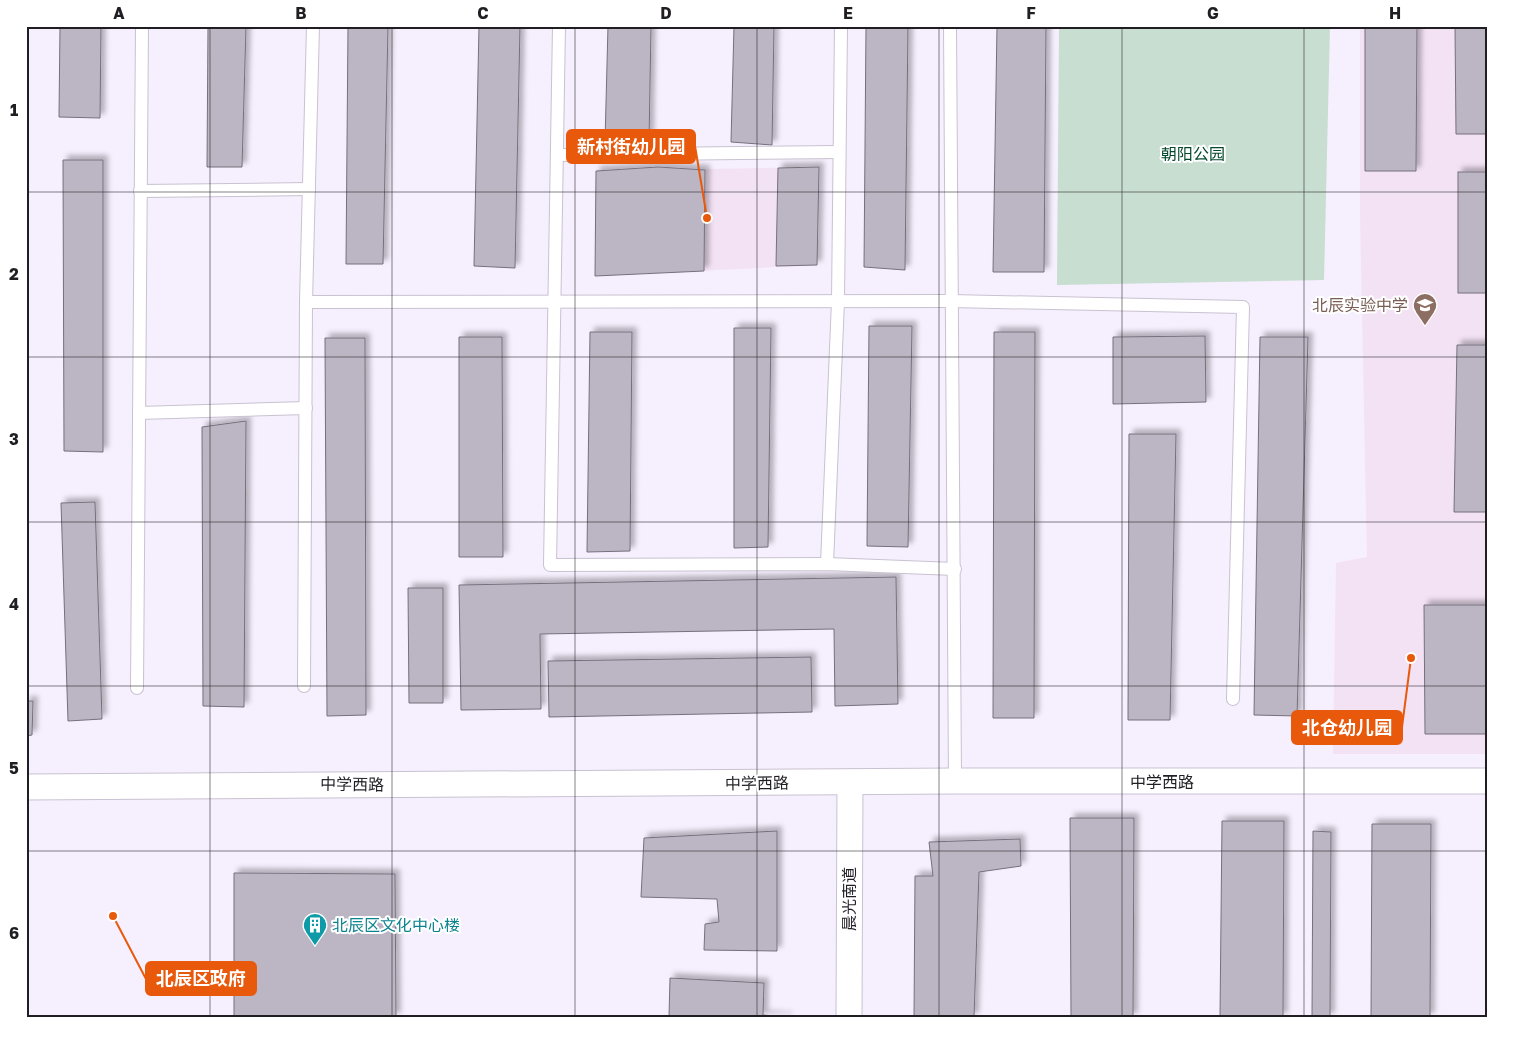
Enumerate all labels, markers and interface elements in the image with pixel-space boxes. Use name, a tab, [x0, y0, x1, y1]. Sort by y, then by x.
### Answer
text: A	[113, 3, 125, 23]
text: B	[295, 3, 307, 23]
text: C	[477, 3, 489, 23]
text: D	[660, 3, 672, 23]
text: E	[843, 3, 853, 23]
text: F	[1026, 3, 1036, 23]
text: G	[1207, 3, 1219, 23]
text: H	[1389, 3, 1401, 23]
text: 1	[10, 100, 18, 120]
callout: 新村街幼儿园	[567, 130, 695, 163]
text: 新村街幼儿园	[577, 135, 685, 157]
park label: 朝阳公园	[1161, 144, 1225, 164]
text: 2	[9, 264, 19, 284]
school or university icon: 北辰实验中学	[1412, 292, 1438, 326]
place label: 北辰实验中学	[1312, 295, 1408, 315]
text: 3	[9, 429, 19, 449]
text: 4	[9, 594, 19, 614]
callout: 北仓幼儿园	[1292, 711, 1402, 744]
text: 北仓幼儿园	[1302, 716, 1392, 738]
text: 5	[9, 758, 19, 778]
street label: 中学西路	[725, 772, 789, 794]
street label: 中学西路	[1130, 772, 1194, 792]
street label: 中学西路	[320, 773, 384, 795]
street label: 晨光南道	[839, 867, 859, 931]
building icon: 北辰区文化中心楼	[302, 912, 328, 946]
place label: 北辰区文化中心楼	[332, 915, 460, 935]
text: 6	[9, 923, 19, 943]
callout: 北辰区政府	[146, 962, 256, 995]
text: 北辰区政府	[156, 967, 246, 989]

